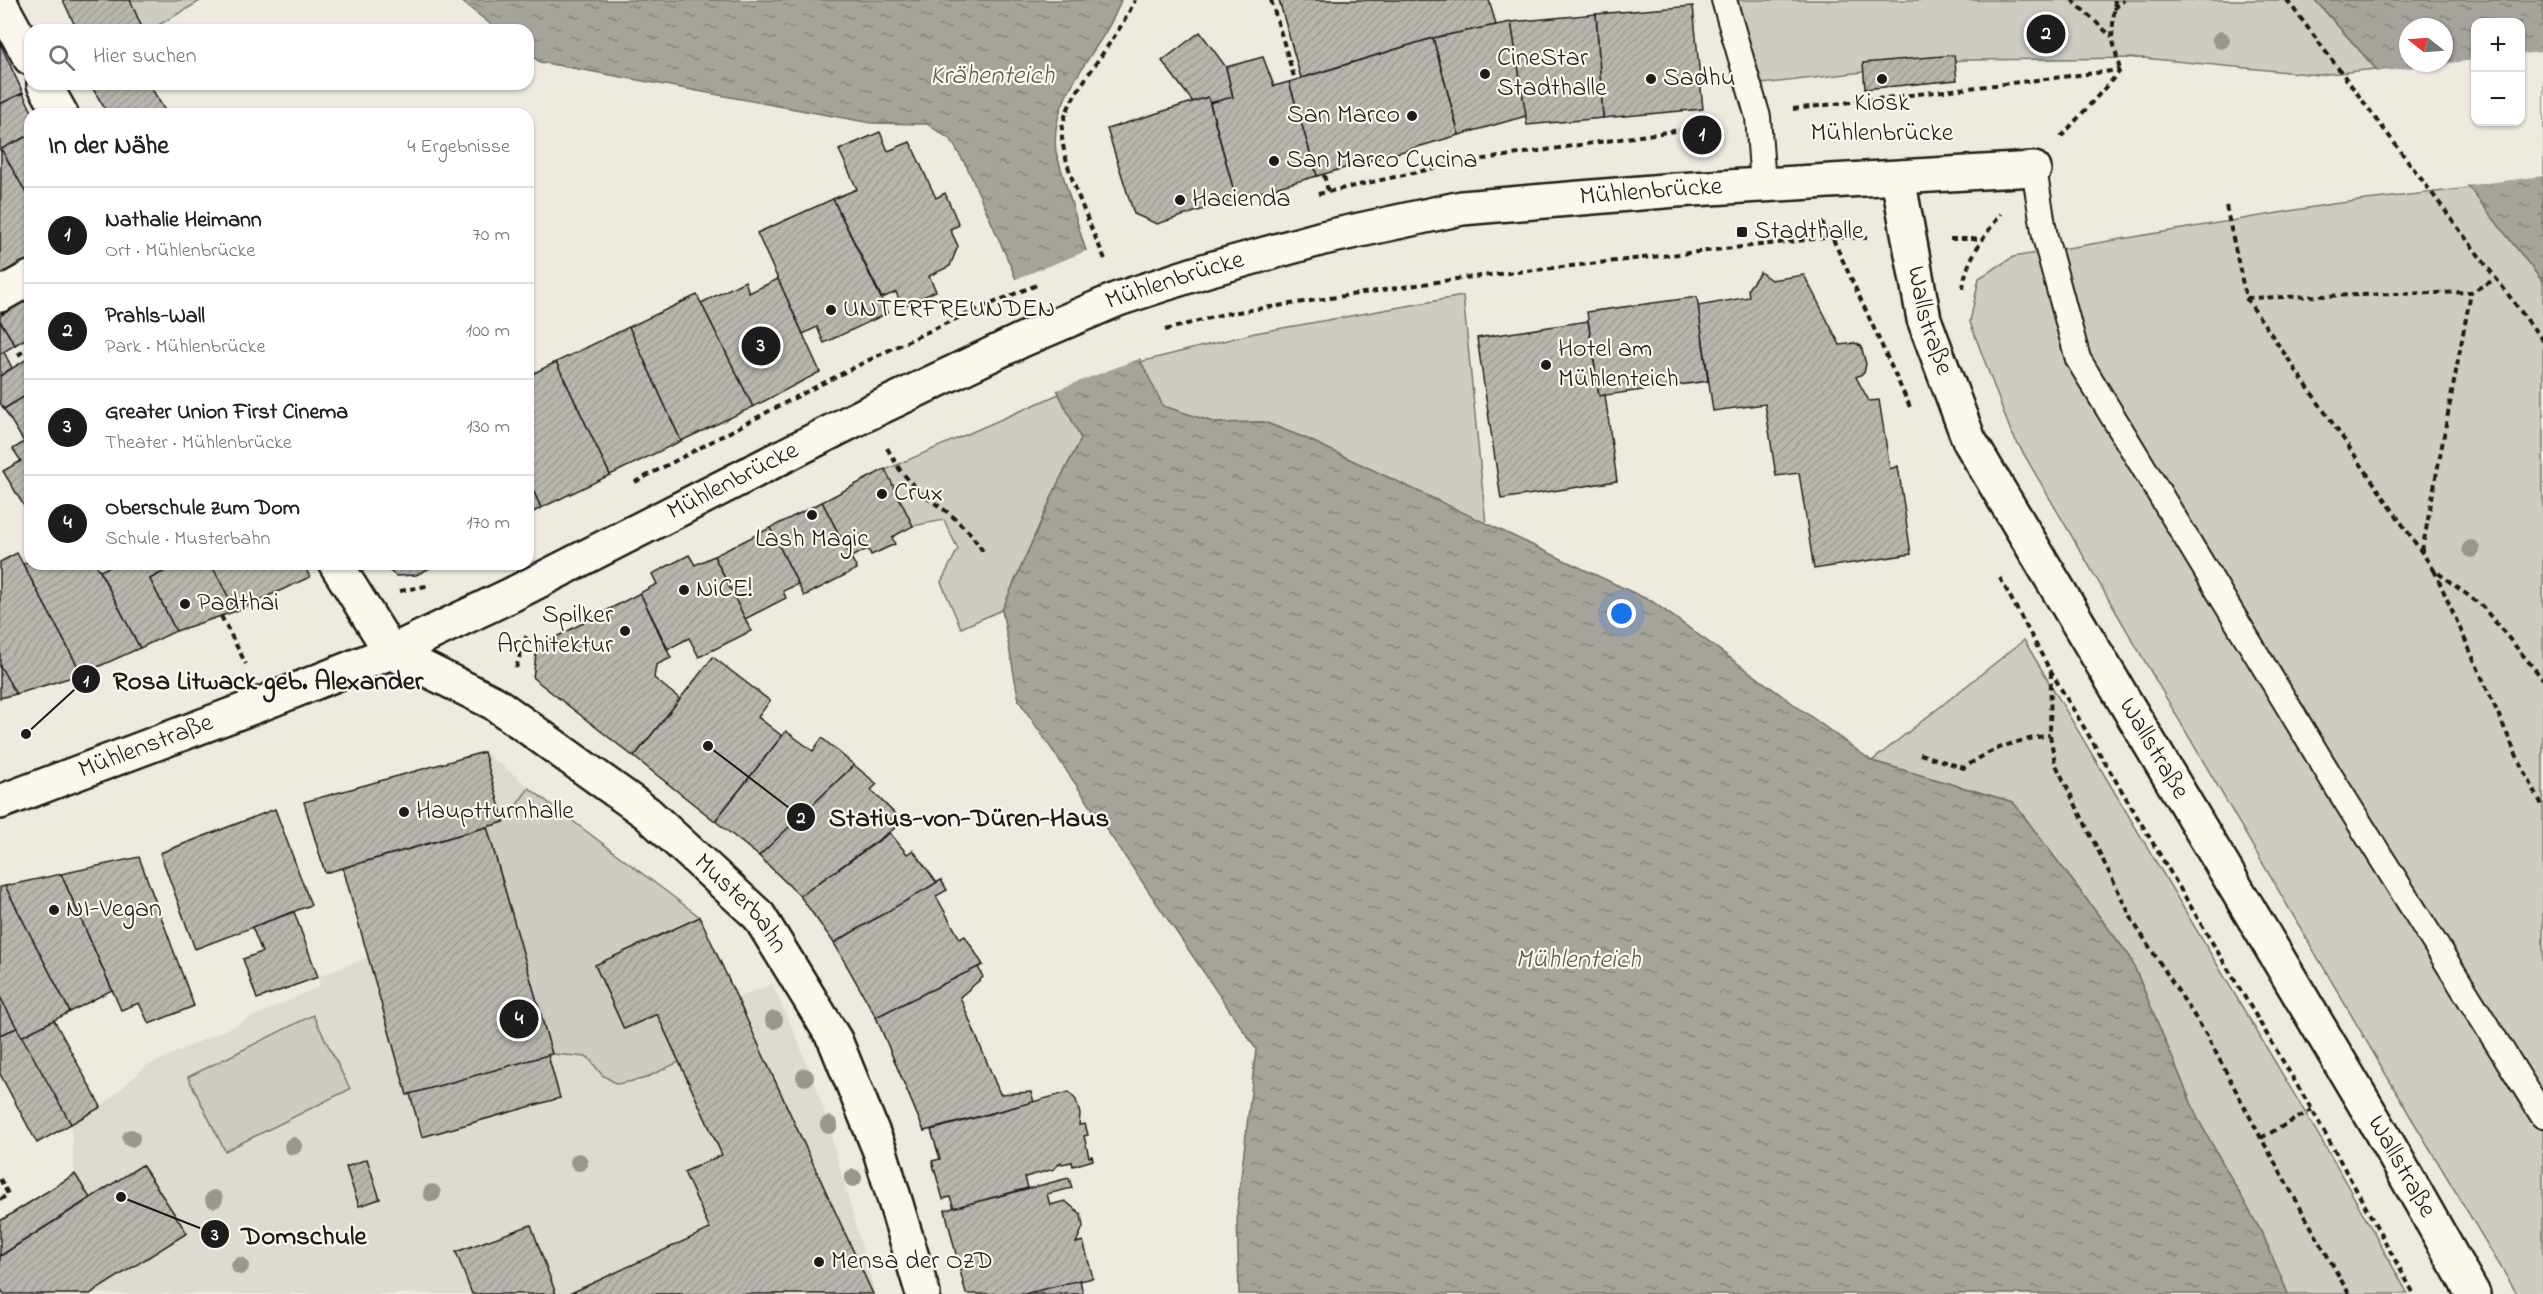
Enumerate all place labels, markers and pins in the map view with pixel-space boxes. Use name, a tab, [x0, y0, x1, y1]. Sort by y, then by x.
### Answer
pin: 2	[2026, 12, 2066, 57]
place label: CineStar Stadthalle	[1497, 40, 1607, 108]
place label: Sadhu	[1663, 60, 1736, 98]
marker: CineStar Stadthalle	[1478, 67, 1492, 81]
marker: Sadhu	[1644, 72, 1658, 86]
marker: Kiosk Mühlenbrücke	[1875, 72, 1889, 86]
place label: Kiosk Mühlenbrücke	[1811, 85, 1954, 153]
place label: San Marco	[1287, 97, 1400, 135]
marker: San Marco	[1405, 109, 1419, 123]
pin: 1	[1682, 112, 1722, 158]
place label: San Marco Cucina	[1286, 142, 1478, 180]
marker: San Marco Cucina	[1267, 154, 1281, 168]
place label: Hacienda	[1192, 181, 1291, 219]
marker: Hacienda	[1173, 193, 1187, 207]
place label: Stadthalle	[1754, 213, 1864, 251]
marker: Stadthalle	[1735, 225, 1749, 239]
place label: UNTERFREUNDEN	[843, 291, 1055, 329]
marker: UNTERFREUNDEN	[824, 303, 838, 317]
pin: 3	[742, 324, 780, 368]
place label: Hotel am Mühlenteich	[1558, 331, 1679, 399]
marker: Hotel am Mühlenteich	[1539, 358, 1553, 372]
place label: Crux	[894, 475, 943, 513]
marker: Crux	[875, 487, 889, 501]
marker: Lash Magic	[805, 508, 819, 522]
place label: Lash Magic	[755, 521, 869, 559]
place label: NiCE!	[696, 571, 752, 609]
marker: NiCE!	[677, 583, 691, 597]
place label: Padthai	[197, 585, 279, 623]
marker: Padthai	[178, 597, 192, 611]
place label: Spilker Architektur	[497, 597, 614, 665]
marker: Spilker Architektur	[618, 624, 632, 638]
callout: Rosa Litwack geb. Alexander	[71, 657, 435, 702]
place label: Hauptturnhalle	[416, 793, 574, 831]
callout: Statius-von-Düren-Haus	[786, 794, 1121, 839]
marker: Hauptturnhalle	[397, 805, 411, 819]
place label: NI-Vegan	[66, 891, 162, 929]
marker: NI-Vegan	[47, 903, 61, 917]
pin: 4	[500, 996, 538, 1042]
callout: Domschule	[200, 1212, 379, 1257]
place label: Mensa der OzD	[831, 1243, 993, 1281]
marker: Mensa der OzD	[812, 1255, 826, 1269]

